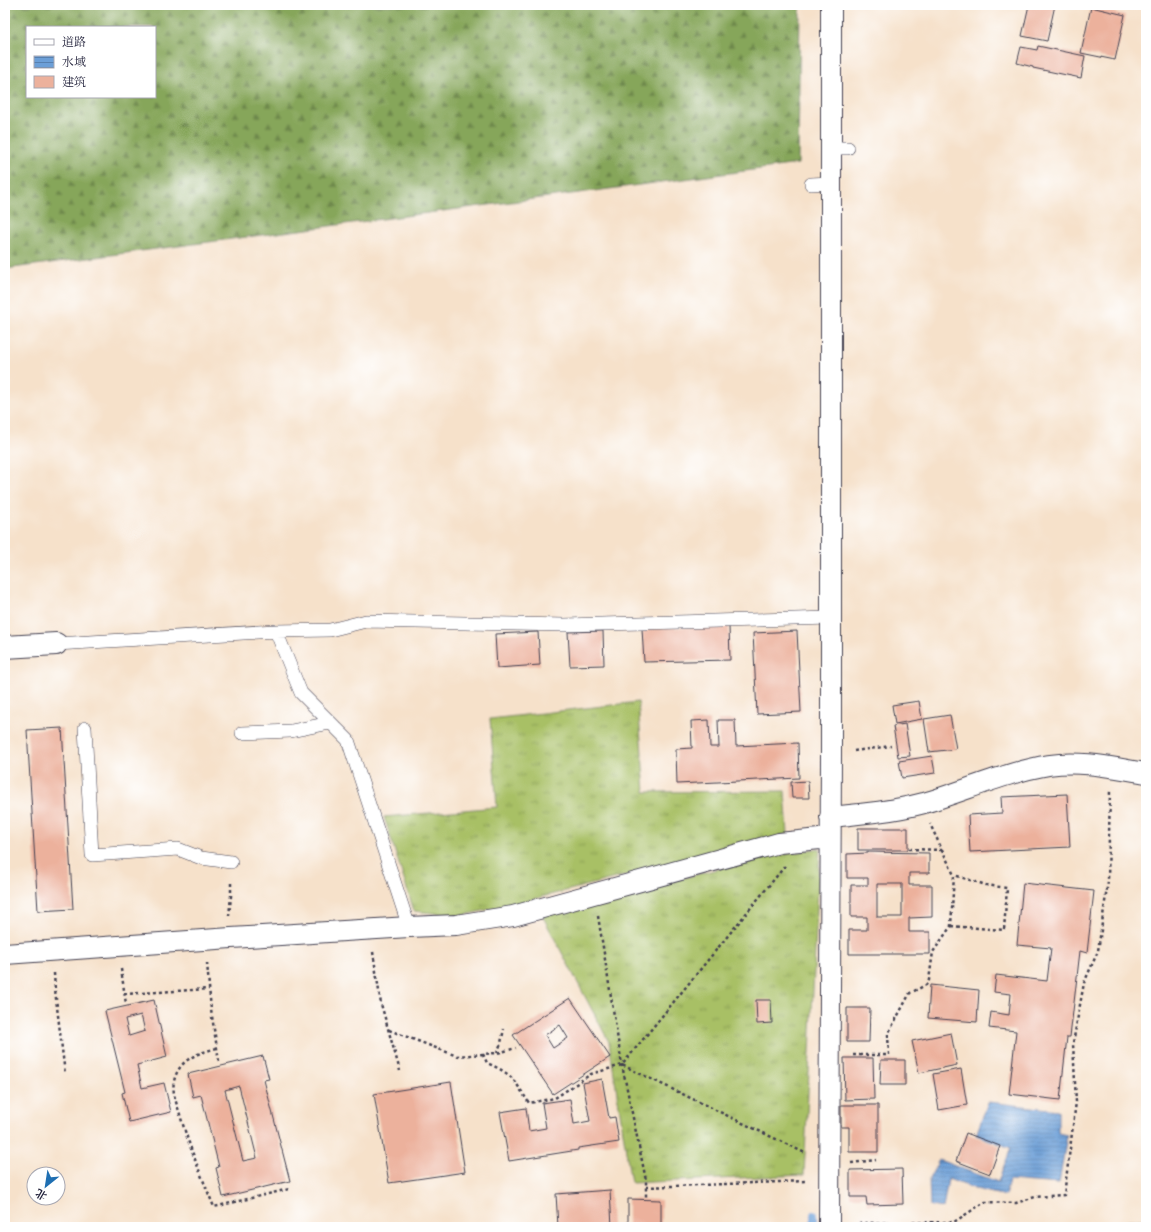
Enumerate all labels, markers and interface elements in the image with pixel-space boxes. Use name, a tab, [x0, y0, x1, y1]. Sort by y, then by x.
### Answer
legend	[26, 26, 156, 98]
text: 道路	[62, 35, 86, 50]
text: 水域	[62, 55, 86, 70]
text: 建筑	[62, 75, 86, 90]
north arrow	[26, 1166, 66, 1206]
text: 北	[33, 1186, 49, 1203]

